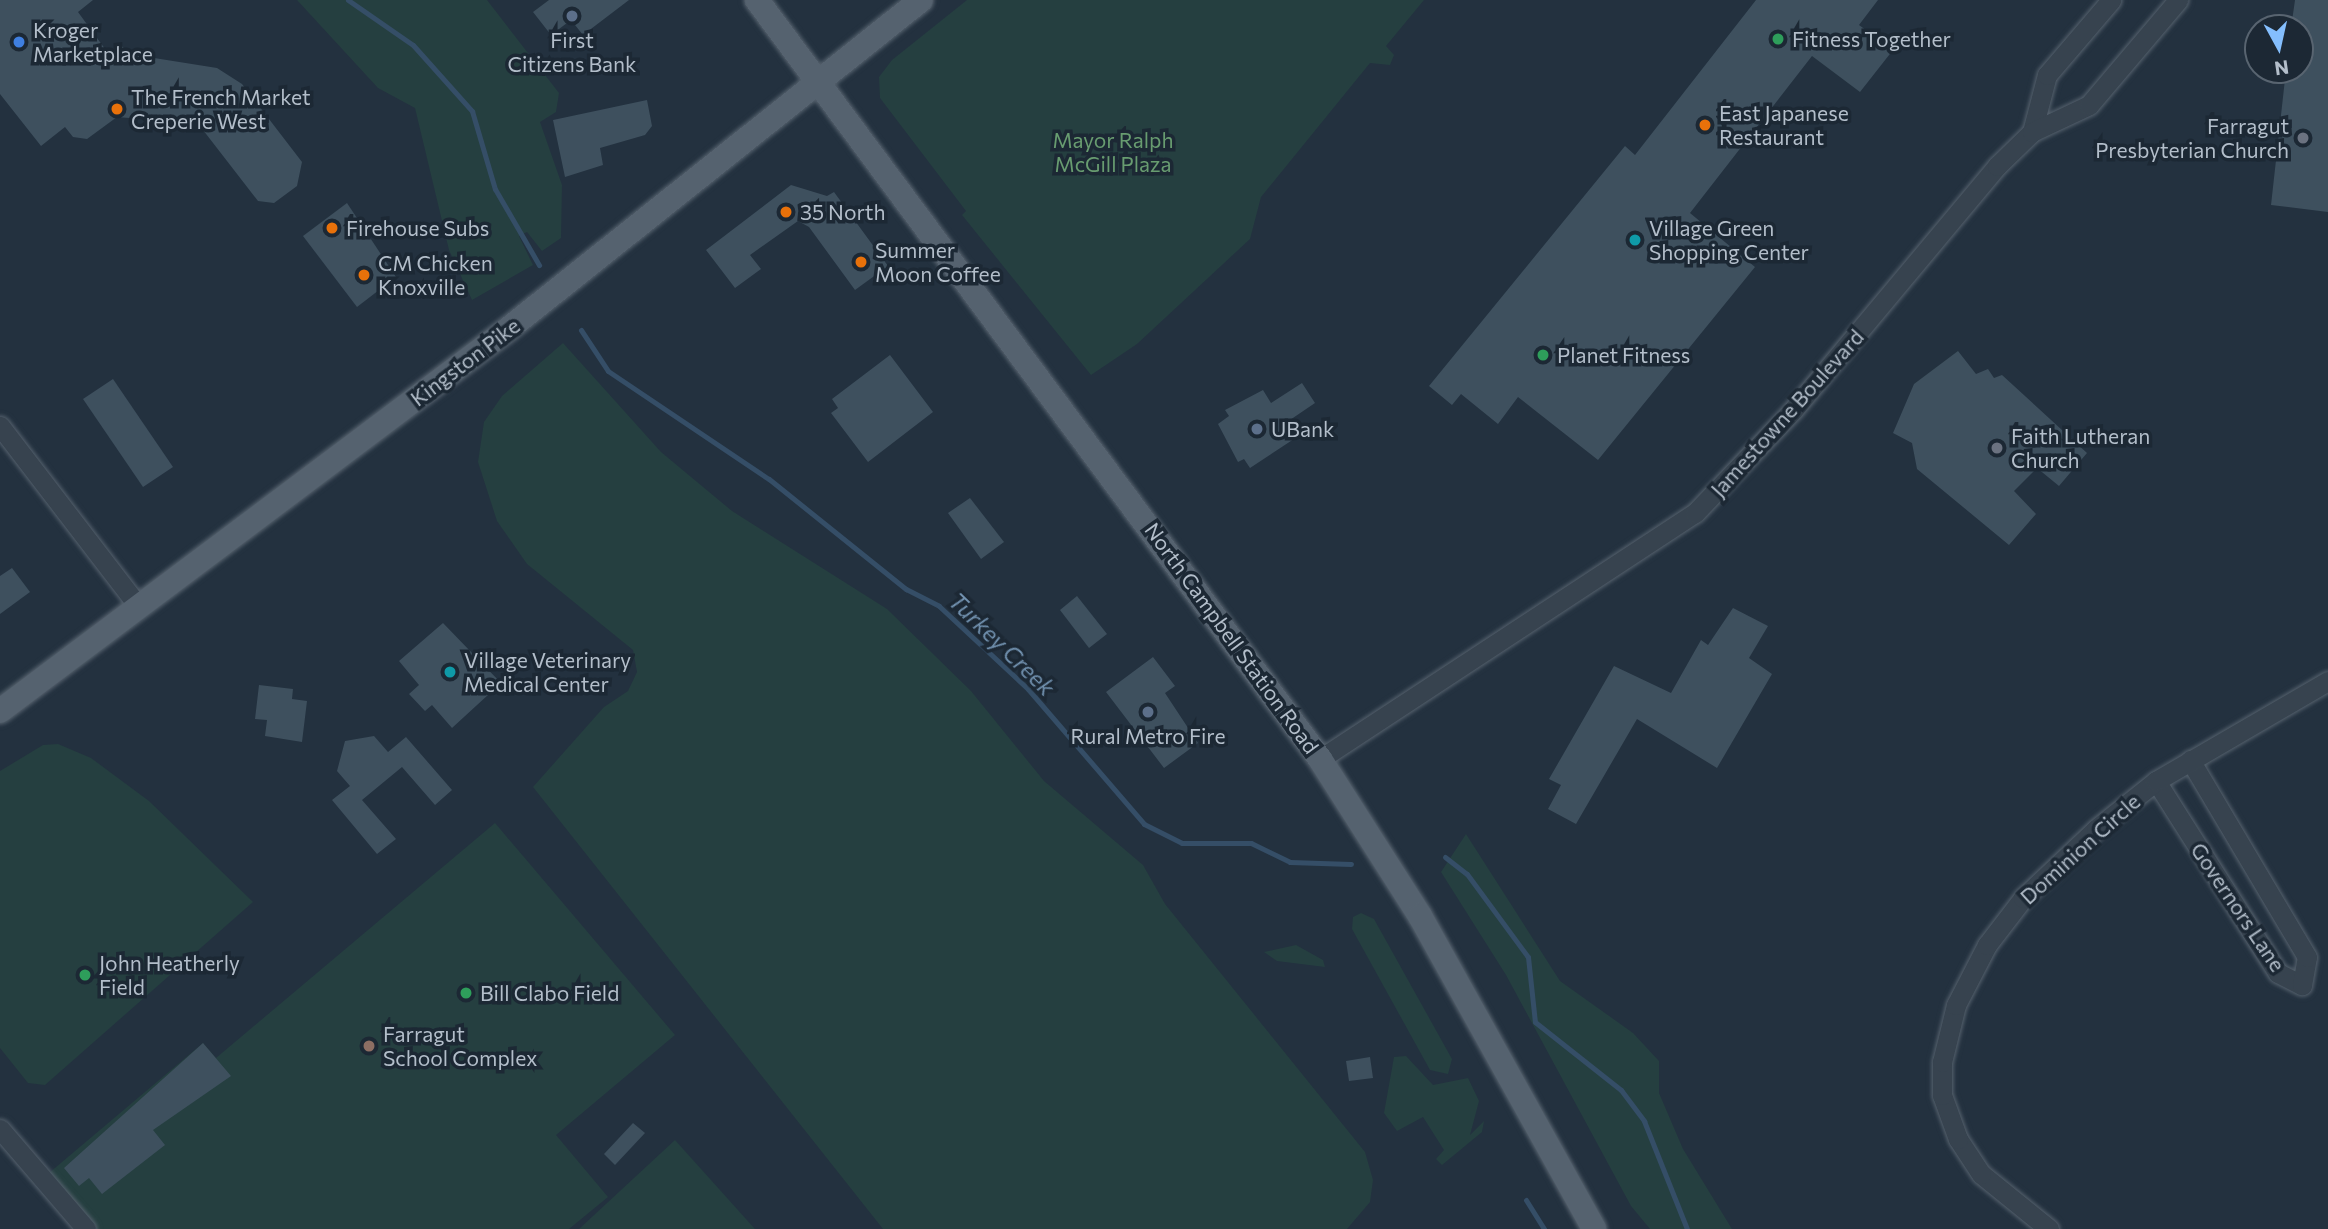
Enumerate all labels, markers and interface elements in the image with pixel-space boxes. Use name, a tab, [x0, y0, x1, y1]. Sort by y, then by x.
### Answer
marker: First Citizens Bank	[564, 8, 580, 24]
north arrow	[2244, 14, 2314, 84]
place label: Kroger Marketplace	[33, 17, 153, 67]
place label: Fitness Together	[1792, 26, 1951, 52]
place label: First Citizens Bank	[508, 27, 636, 77]
marker: Fitness Together	[1770, 31, 1786, 47]
marker: Kroger Marketplace	[11, 34, 27, 50]
text: N	[2273, 56, 2290, 81]
place label: The French Market Creperie West	[131, 84, 311, 134]
place label: East Japanese Restaurant	[1719, 100, 1849, 150]
marker: The French Market Creperie West	[109, 101, 125, 117]
place label: Farragut Presbyterian Church	[2095, 113, 2289, 163]
marker: East Japanese Restaurant	[1697, 117, 1713, 133]
park label: Mayor Ralph McGill Plaza	[1053, 127, 1173, 177]
marker: Farragut Presbyterian Church	[2295, 130, 2311, 146]
place label: 35 North	[800, 199, 885, 225]
marker: 35 North	[778, 204, 794, 220]
place label: Firehouse Subs	[346, 215, 489, 241]
place label: Village Green Shopping Center	[1649, 215, 1809, 265]
marker: Firehouse Subs	[324, 220, 340, 236]
marker: Village Green Shopping Center	[1627, 232, 1643, 248]
place label: Summer Moon Coffee	[875, 237, 1001, 287]
place label: CM Chicken Knoxville	[378, 250, 493, 300]
marker: Summer Moon Coffee	[853, 254, 869, 270]
marker: CM Chicken Knoxville	[356, 267, 372, 283]
street label: Kingston Pike	[405, 313, 525, 411]
street label: Jamestowne Boulevard	[1705, 324, 1869, 502]
place label: Planet Fitness	[1557, 342, 1690, 368]
marker: Planet Fitness	[1535, 347, 1551, 363]
place label: UBank	[1271, 416, 1334, 442]
marker: UBank	[1249, 421, 1265, 437]
place label: Faith Lutheran Church	[2011, 423, 2150, 473]
marker: Faith Lutheran Church	[1989, 440, 2005, 456]
street label: North Campbell Station Road	[1140, 518, 1324, 758]
water label: Turkey Creek	[943, 587, 1061, 701]
place label: Village Veterinary Medical Center	[464, 647, 631, 697]
marker: Village Veterinary Medical Center	[442, 664, 458, 680]
marker: Rural Metro Fire	[1140, 704, 1156, 720]
place label: Rural Metro Fire	[1071, 723, 1225, 749]
street label: Dominion Circle	[2015, 789, 2145, 909]
street label: Governors Lane	[2186, 838, 2290, 976]
place label: John Heatherly Field	[99, 950, 240, 1000]
marker: John Heatherly Field	[77, 967, 93, 983]
place label: Bill Clabo Field	[480, 980, 619, 1006]
marker: Bill Clabo Field	[458, 985, 474, 1001]
place label: Farragut School Complex	[383, 1021, 537, 1071]
marker: Farragut School Complex	[361, 1038, 377, 1054]

